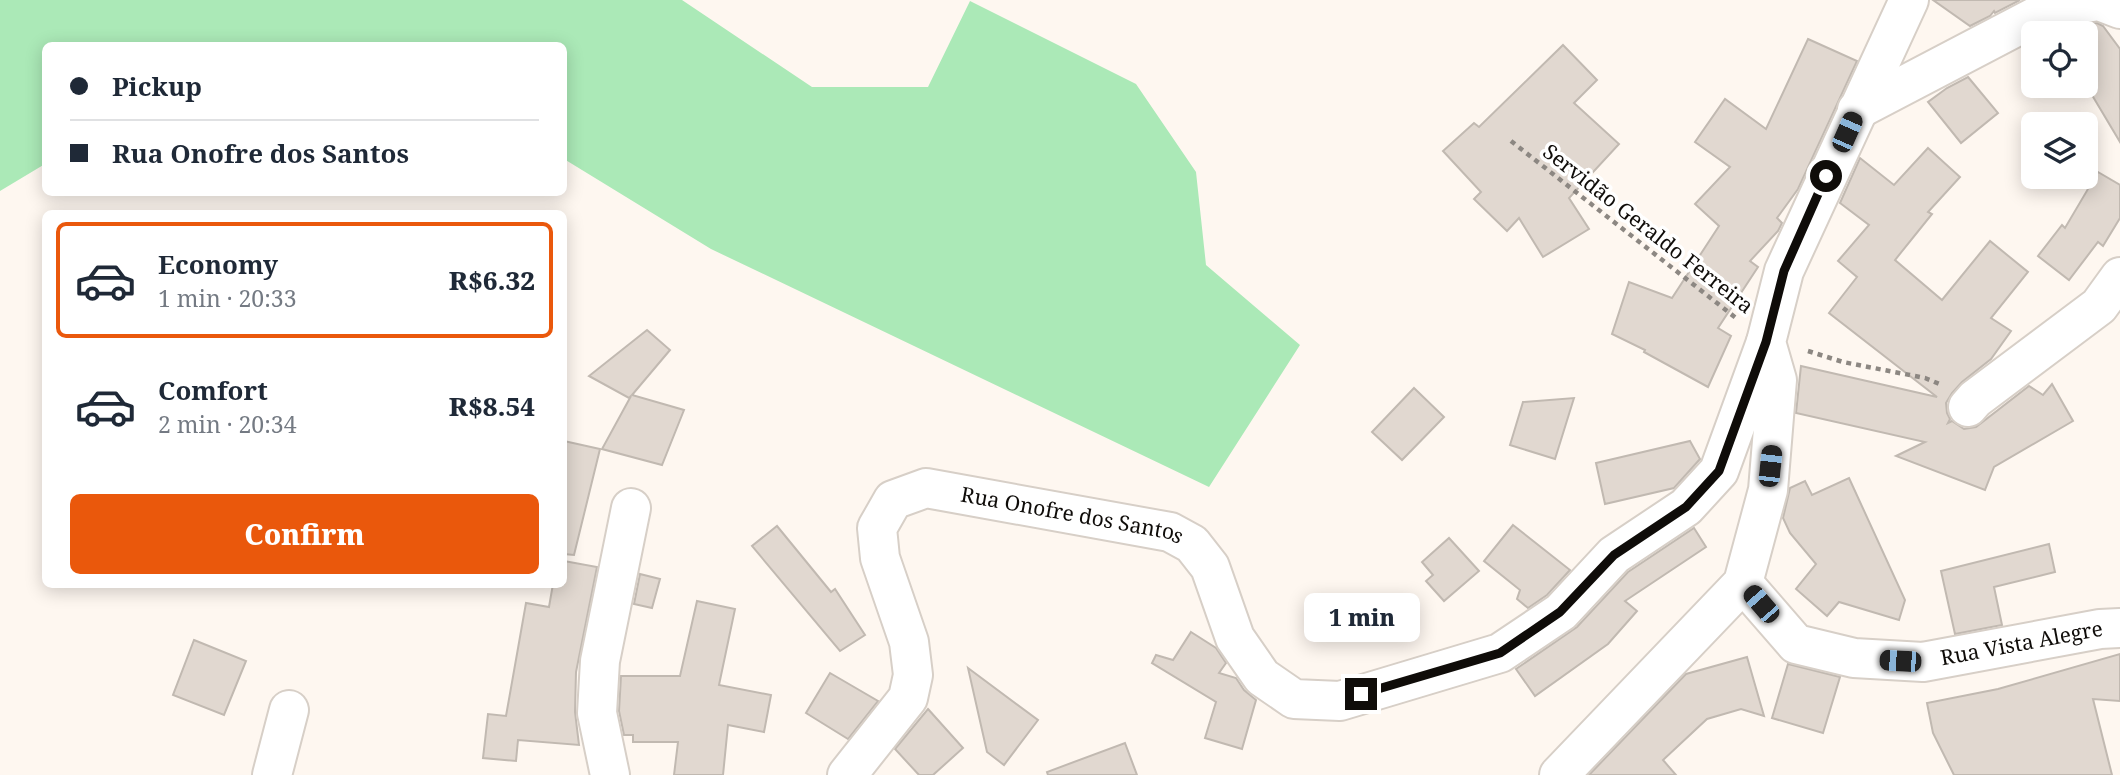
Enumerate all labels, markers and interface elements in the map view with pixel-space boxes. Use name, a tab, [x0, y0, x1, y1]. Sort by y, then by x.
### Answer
map controls	[2021, 21, 2098, 189]
button: locate	[2021, 21, 2098, 98]
text: Pickup	[112, 68, 202, 104]
car	[1829, 109, 1866, 155]
button: layers	[2021, 112, 2098, 189]
text: Rua Onofre dos Santos	[112, 135, 409, 171]
street label: Servidão Geraldo Ferreira	[1538, 137, 1760, 319]
route start	[1810, 160, 1842, 192]
text: Economy	[158, 246, 278, 282]
icon: car	[74, 249, 137, 312]
text: R$6.32	[449, 262, 535, 298]
text: 1 min · 20:33	[158, 282, 296, 314]
text: Comfort	[158, 372, 268, 408]
icon: car	[74, 375, 137, 438]
text: R$8.54	[449, 388, 535, 424]
text: 2 min · 20:34	[158, 408, 296, 440]
car	[1758, 444, 1783, 488]
street label: Rua Onofre dos Santos	[959, 480, 1189, 550]
button: Confirm	[70, 494, 539, 574]
car	[1740, 581, 1783, 627]
callout: 1 min	[1303, 592, 1419, 642]
text: 1 min	[1329, 601, 1395, 633]
street label: Rua Vista Alegre	[1938, 614, 2105, 671]
car	[1879, 649, 1922, 673]
route end	[1345, 678, 1377, 710]

